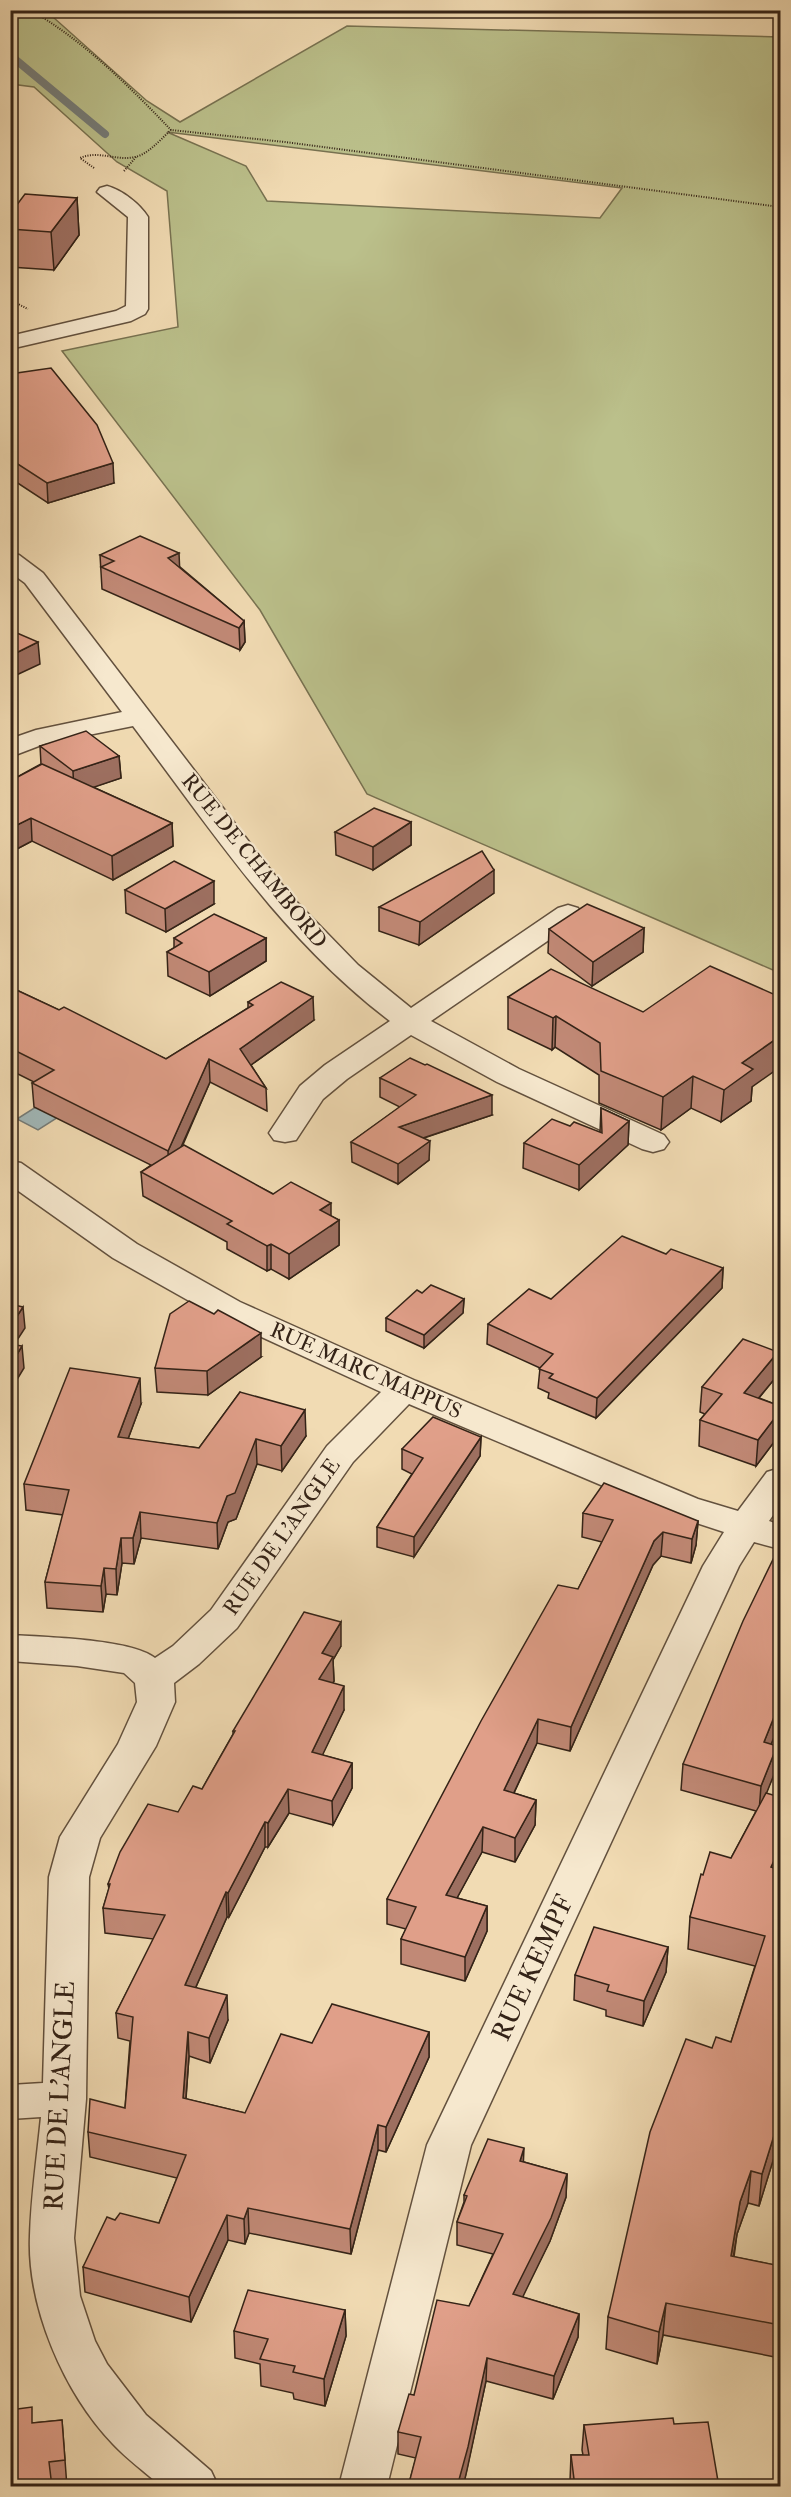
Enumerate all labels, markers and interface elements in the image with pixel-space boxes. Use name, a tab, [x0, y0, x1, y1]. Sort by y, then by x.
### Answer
street label: RUE DE CHAMBORD	[175, 768, 333, 954]
street label: RUE MARC MAPPUS	[266, 1317, 466, 1425]
street label: RUE DE L'ANGLE	[218, 1453, 346, 1621]
street label: RUE KEMPF	[485, 1890, 581, 2046]
street label: RUE DE L'ANGLE	[38, 1980, 82, 2212]

